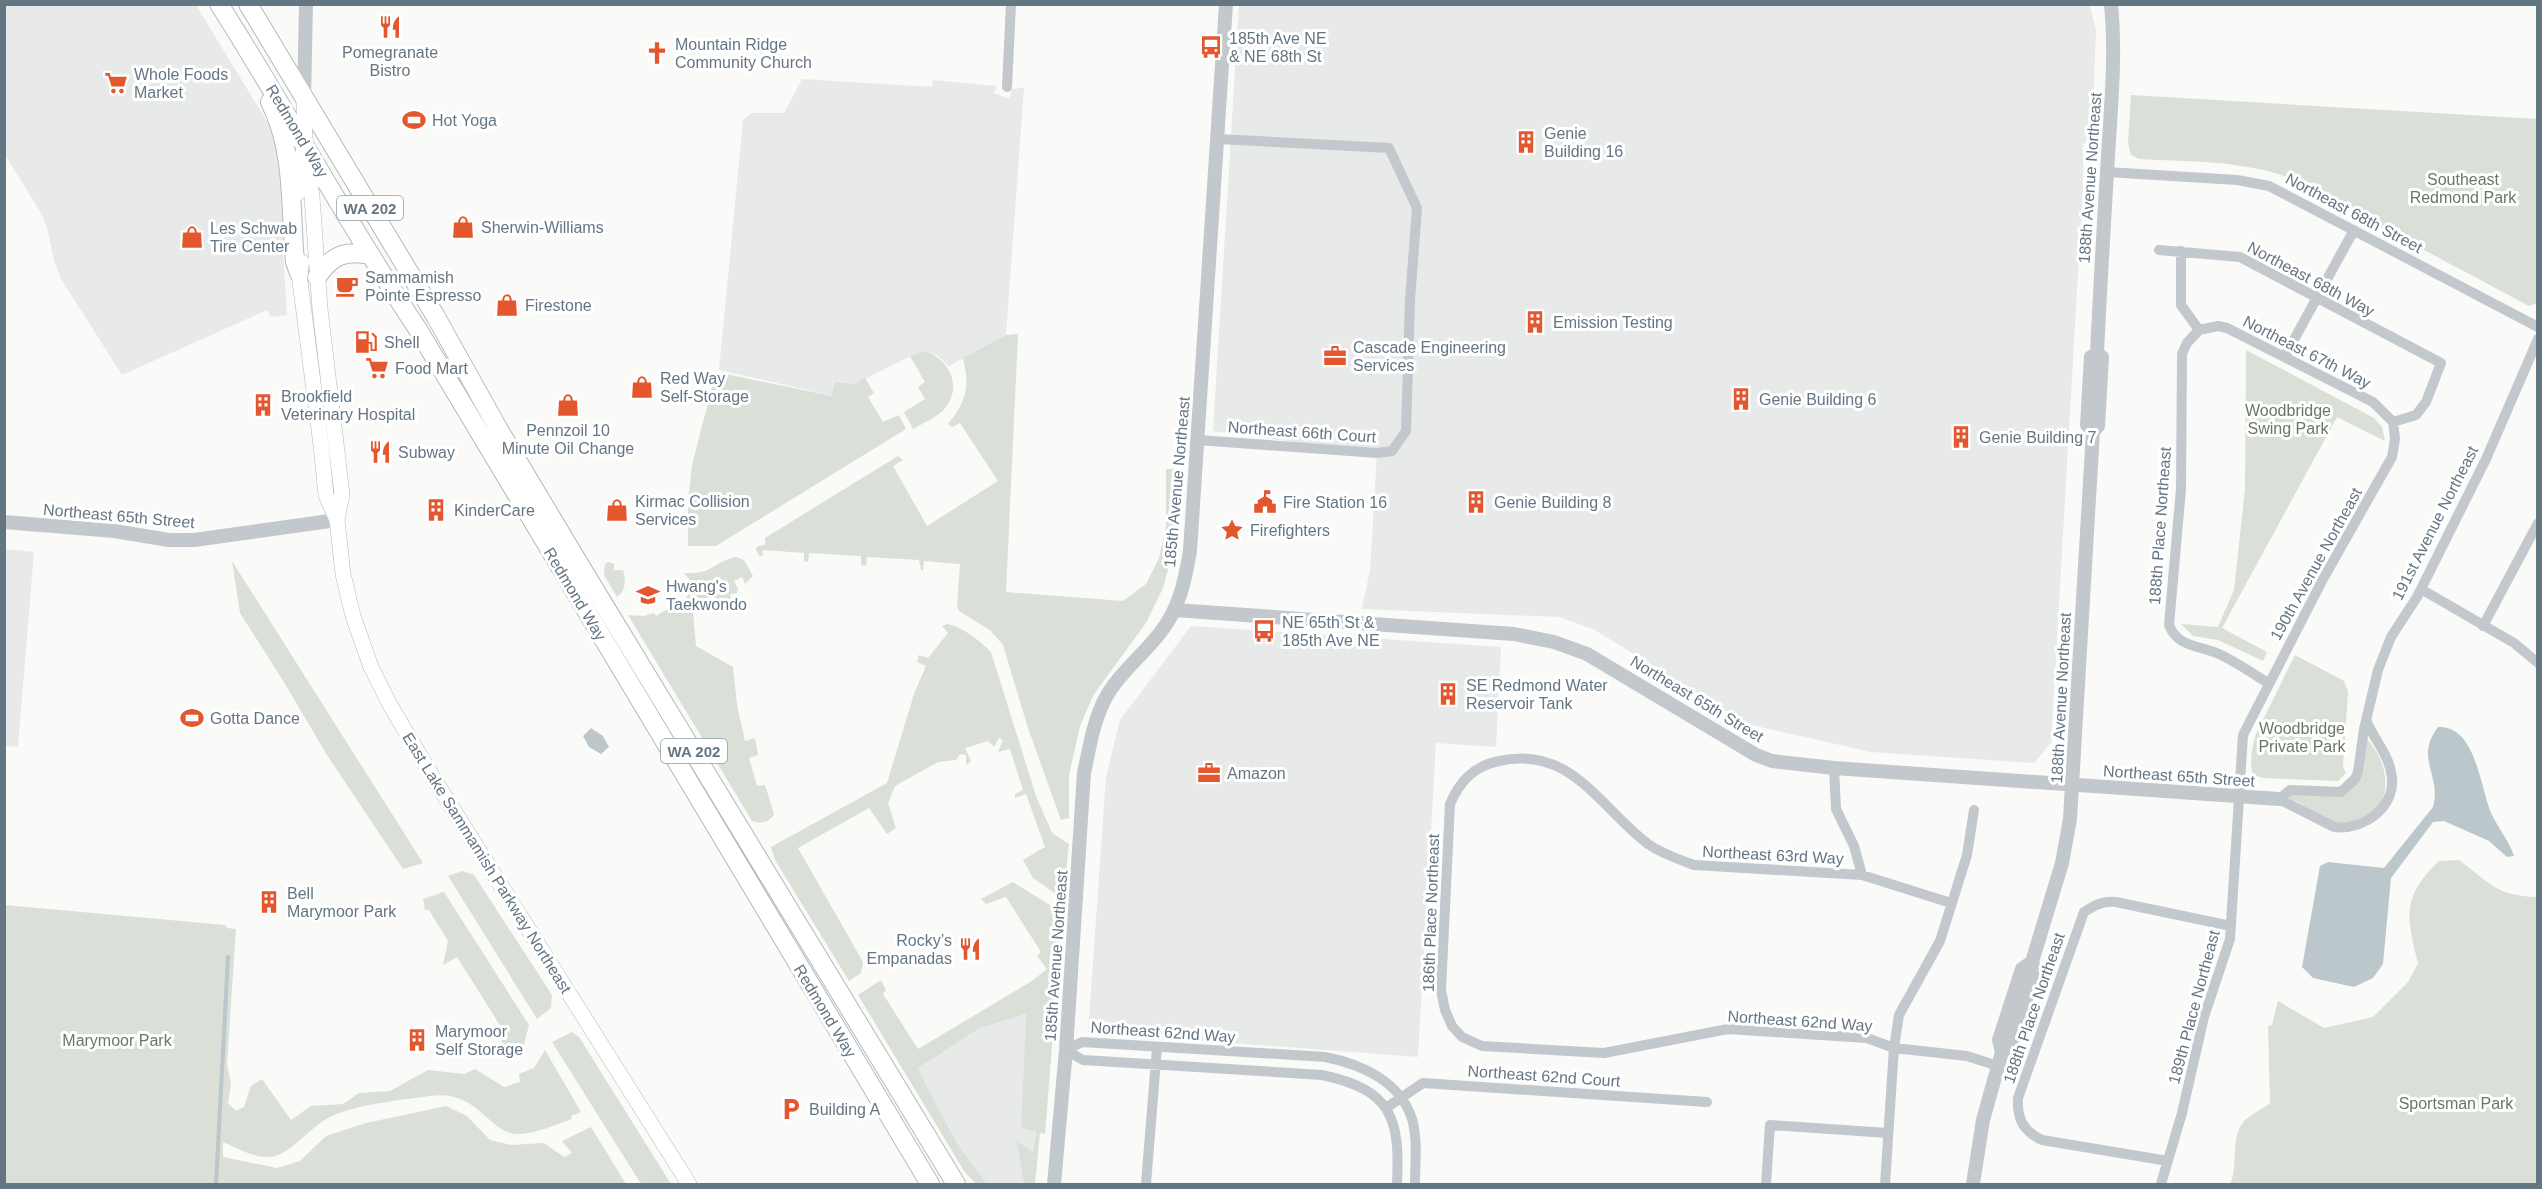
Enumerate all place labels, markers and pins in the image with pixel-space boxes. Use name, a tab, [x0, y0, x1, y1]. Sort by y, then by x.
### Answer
restaurant icon: Pomegranate Bistro	[377, 14, 403, 40]
place label: 185th Ave NE & NE 68th St	[1229, 30, 1327, 65]
bus stop icon: 185th Ave NE & NE 68th St	[1198, 34, 1224, 60]
place label: Mountain Ridge Community Church	[675, 36, 812, 71]
church icon: Mountain Ridge Community Church	[644, 40, 670, 66]
place label: Pomegranate Bistro	[342, 44, 438, 79]
place label: Whole Foods Market	[134, 66, 228, 101]
supermarket icon: Whole Foods Market	[103, 70, 129, 96]
sports icon: Hot Yoga	[401, 107, 427, 133]
place label: Hot Yoga	[432, 112, 497, 129]
place label: Genie Building 16	[1544, 125, 1623, 160]
building icon: Genie Building 16	[1513, 129, 1539, 155]
shop icon: Sherwin-Williams	[450, 214, 476, 240]
place label: Sherwin-Williams	[481, 219, 604, 236]
place label: Les Schwab Tire Center	[210, 220, 297, 255]
shop icon: Les Schwab Tire Center	[179, 224, 205, 250]
place label: Sammamish Pointe Espresso	[365, 269, 482, 304]
cafe icon: Sammamish Pointe Espresso	[334, 273, 360, 299]
shop icon: Firestone	[494, 292, 520, 318]
place label: Firestone	[525, 297, 592, 314]
building icon: Emission Testing	[1522, 309, 1548, 335]
place label: Emission Testing	[1553, 314, 1673, 331]
fuel station icon: Shell	[353, 329, 379, 355]
place label: Shell	[384, 334, 420, 351]
place label: Cascade Engineering Services	[1353, 339, 1506, 374]
office icon: Cascade Engineering Services	[1322, 343, 1348, 369]
supermarket icon: Food Mart	[364, 355, 390, 381]
place label: Food Mart	[395, 360, 468, 377]
place label: Red Way Self-Storage	[660, 370, 749, 405]
shop icon: Red Way Self-Storage	[629, 374, 655, 400]
building icon: Genie Building 6	[1728, 386, 1754, 412]
place label: Brookfield Veterinary Hospital	[281, 388, 415, 423]
place label: Genie Building 6	[1759, 391, 1877, 408]
building icon: Brookfield Veterinary Hospital	[250, 392, 276, 418]
shop icon: Pennzoil 10 Minute Oil Change	[555, 392, 581, 418]
place label: Pennzoil 10 Minute Oil Change	[502, 422, 634, 457]
building icon: Genie Building 7	[1948, 424, 1974, 450]
place label: Genie Building 7	[1979, 429, 2097, 446]
restaurant icon: Subway	[367, 439, 393, 465]
place label: Subway	[398, 444, 455, 461]
public building icon: Fire Station 16	[1252, 489, 1278, 515]
building icon: Genie Building 8	[1463, 489, 1489, 515]
place label: Kirmac Collision Services	[635, 493, 750, 528]
place label: Fire Station 16	[1283, 494, 1387, 511]
place label: Genie Building 8	[1494, 494, 1612, 511]
building icon: KinderCare	[423, 497, 449, 523]
shop icon: Kirmac Collision Services	[604, 497, 630, 523]
place label: KinderCare	[454, 502, 535, 519]
place icon: Firefighters	[1219, 517, 1245, 543]
place label: Firefighters	[1250, 522, 1330, 539]
place label: Hwang's Taekwondo	[666, 578, 747, 613]
school or university icon: Hwang's Taekwondo	[635, 582, 661, 608]
place label: NE 65th St & 185th Ave NE	[1282, 614, 1380, 649]
bus stop icon: NE 65th St & 185th Ave NE	[1251, 618, 1277, 644]
place label: SE Redmond Water Reservoir Tank	[1466, 677, 1608, 712]
building icon: SE Redmond Water Reservoir Tank	[1435, 681, 1461, 707]
sports icon: Gotta Dance	[179, 705, 205, 731]
place label: Gotta Dance	[210, 710, 300, 727]
office icon: Amazon	[1196, 760, 1222, 786]
place label: Amazon	[1227, 765, 1286, 782]
place label: Bell Marymoor Park	[287, 885, 397, 920]
building icon: Bell Marymoor Park	[256, 889, 282, 915]
place label: Rocky’s Empanadas	[867, 932, 952, 967]
restaurant icon: Rocky’s Empanadas	[957, 936, 983, 962]
place label: Marymoor Self Storage	[435, 1023, 523, 1058]
building icon: Marymoor Self Storage	[404, 1027, 430, 1053]
parking icon: Building A	[778, 1096, 804, 1122]
place label: Building A	[809, 1101, 880, 1118]

